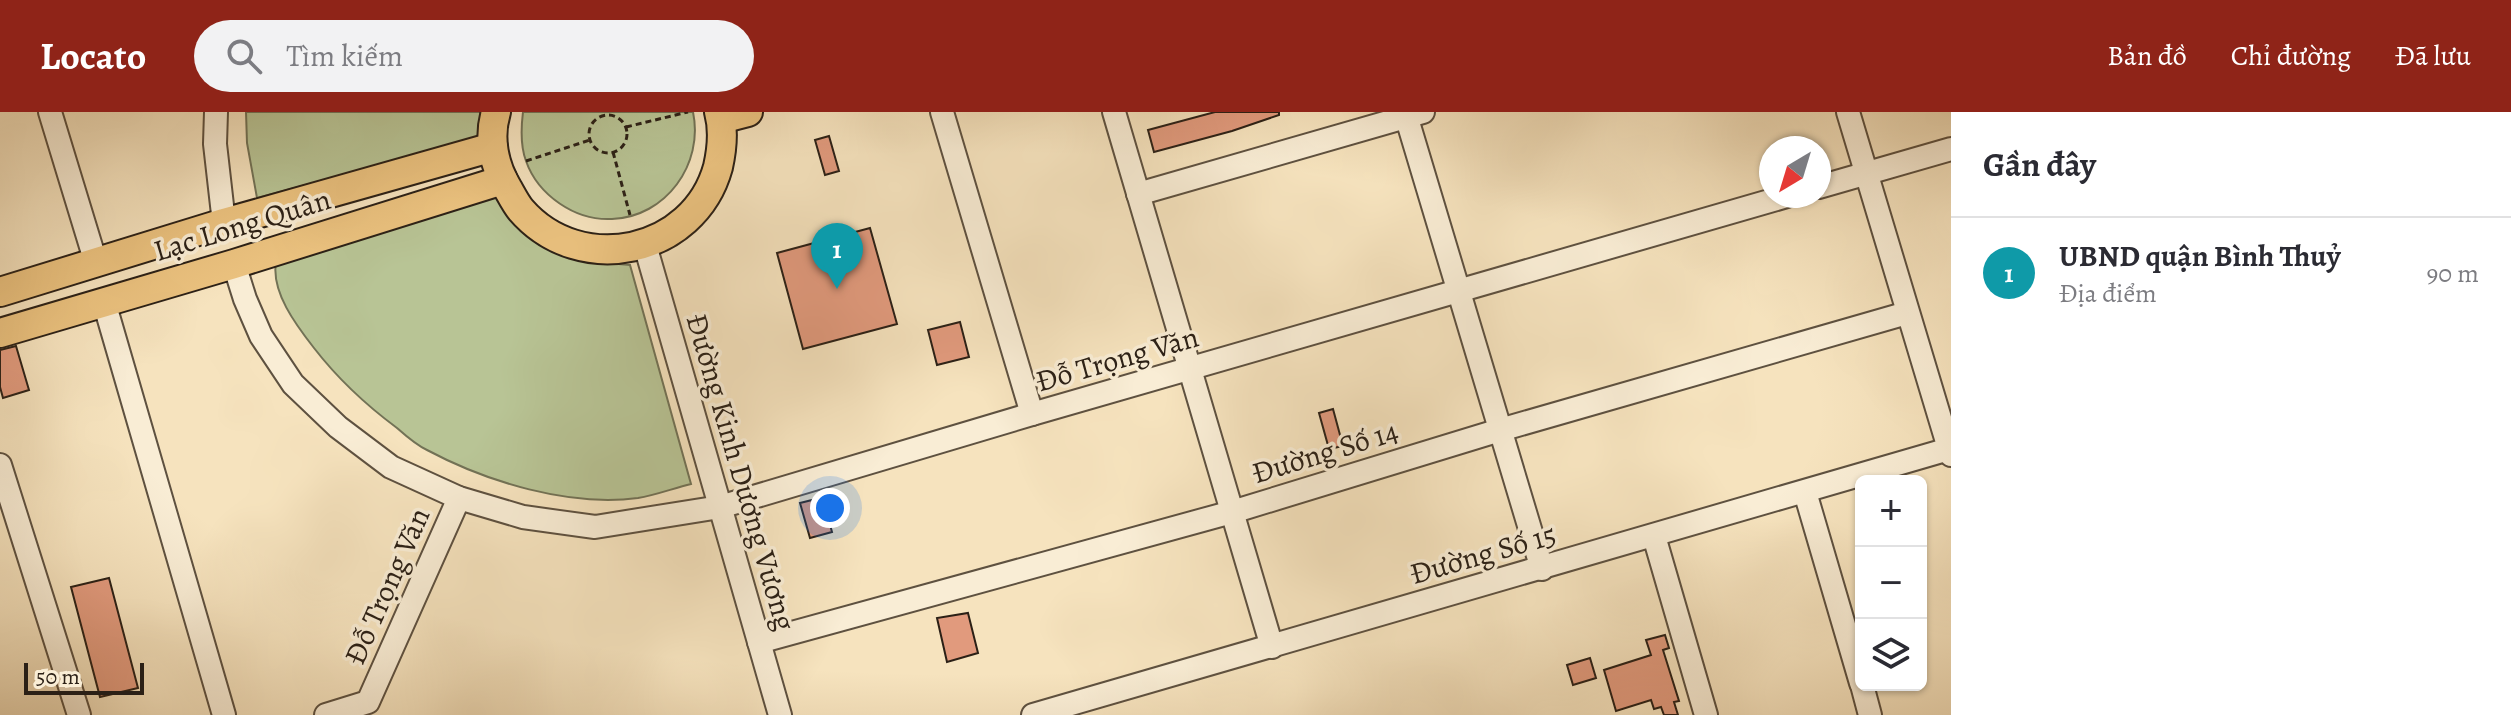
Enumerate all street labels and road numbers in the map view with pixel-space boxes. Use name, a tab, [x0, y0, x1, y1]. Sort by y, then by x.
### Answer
street label: Lạc Long Quân	[149, 179, 335, 271]
street label: Đường Kinh Dương Vương	[677, 309, 805, 635]
street label: Đỗ Trọng Văn	[1031, 317, 1203, 401]
street label: Đường Số 14	[1247, 411, 1403, 493]
street label: Đỗ Trọng Văn	[335, 501, 439, 671]
street label: Đường Số 15	[1405, 514, 1561, 594]

